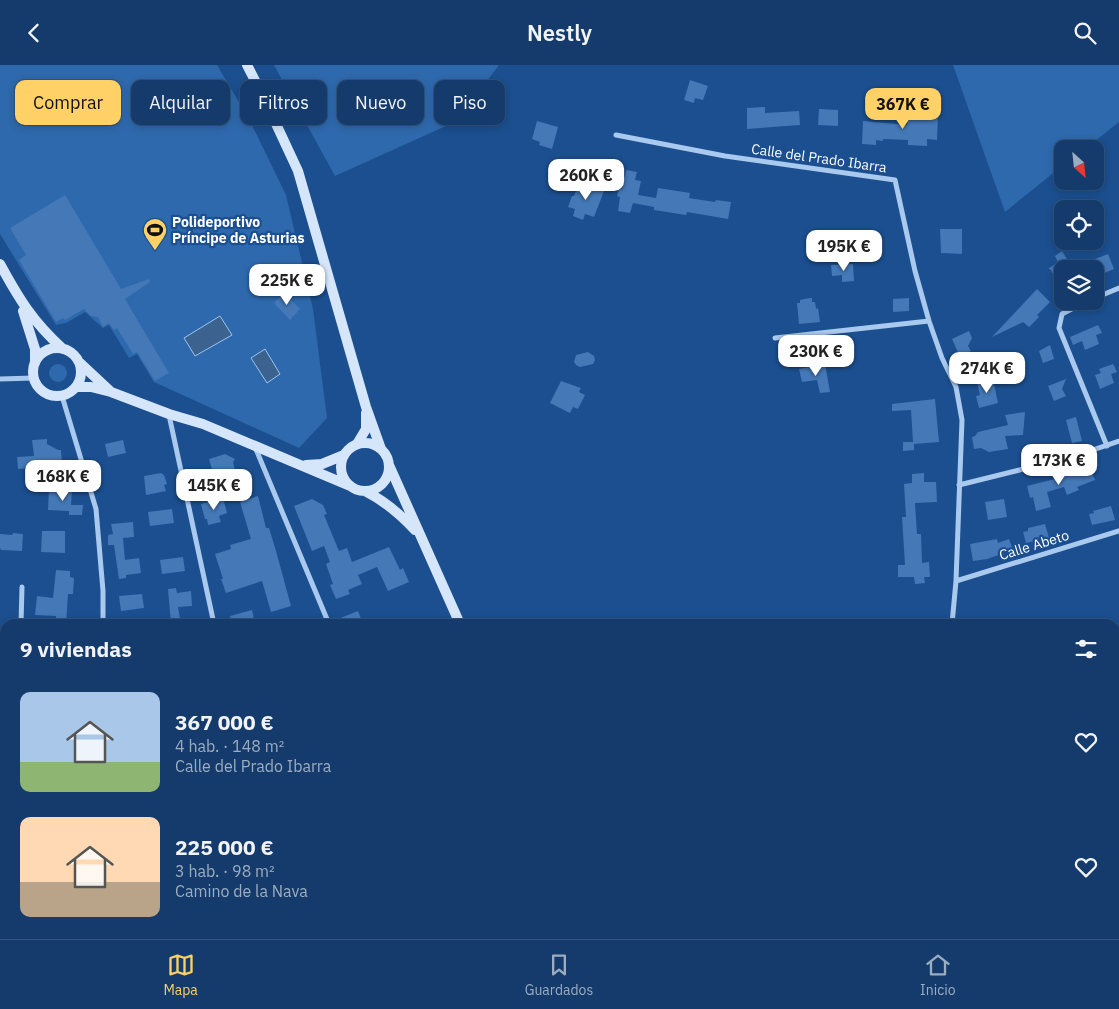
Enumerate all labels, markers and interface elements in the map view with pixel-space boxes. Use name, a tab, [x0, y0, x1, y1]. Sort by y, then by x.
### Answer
text: Nestly	[527, 18, 592, 47]
icon: back	[20, 19, 48, 47]
icon: search	[1071, 19, 1099, 47]
chip: Comprar	[15, 80, 121, 125]
chip: Alquilar	[131, 80, 230, 125]
chip: Filtros	[240, 80, 327, 125]
chip: Nuevo	[337, 80, 424, 125]
chip: Piso	[434, 80, 505, 125]
pin: 367K €	[862, 87, 944, 130]
text: 367K €	[876, 94, 930, 114]
street label: Calle del Prado Ibarra	[750, 140, 888, 176]
north arrow	[1054, 140, 1104, 190]
map controls	[1054, 140, 1104, 310]
pin: 260K €	[545, 159, 627, 201]
text: 260K €	[559, 165, 613, 185]
button: locate	[1054, 200, 1104, 250]
place label: Polideportivo Príncipe de Asturias	[172, 213, 305, 247]
sports icon: Polideportivo Príncipe de Asturias	[142, 217, 168, 251]
pin: 195K €	[803, 229, 885, 272]
text: 195K €	[817, 236, 871, 256]
button: layers	[1054, 260, 1104, 310]
pin: 225K €	[246, 263, 328, 306]
text: 225K €	[260, 270, 314, 290]
pin: 230K €	[775, 335, 857, 377]
text: 230K €	[789, 341, 843, 361]
pin: 274K €	[946, 351, 1028, 394]
text: 274K €	[960, 358, 1014, 378]
pin: 173K €	[1018, 443, 1100, 486]
text: 173K €	[1032, 450, 1086, 470]
pin: 168K €	[22, 459, 104, 502]
text: 168K €	[36, 466, 90, 486]
pin: 145K €	[173, 469, 255, 511]
text: 145K €	[187, 475, 241, 495]
street label: Calle Abeto	[997, 526, 1071, 564]
text: 9 viviendas	[20, 635, 132, 663]
icon: filters	[1072, 635, 1100, 663]
text: 367 000 €	[175, 708, 274, 736]
icon: home	[60, 712, 120, 772]
icon: heart	[1072, 728, 1100, 756]
text: 4 hab. · 148 m²	[175, 736, 284, 756]
text: Calle del Prado Ibarra	[175, 756, 331, 776]
text: 225 000 €	[175, 833, 274, 861]
icon: home	[60, 837, 120, 897]
icon: heart	[1072, 853, 1100, 881]
text: 3 hab. · 98 m²	[175, 861, 275, 881]
text: Camino de la Nava	[175, 881, 308, 901]
tab: Mapa	[163, 951, 198, 999]
tab: Guardados	[525, 951, 593, 999]
tab: Inicio	[920, 951, 956, 999]

